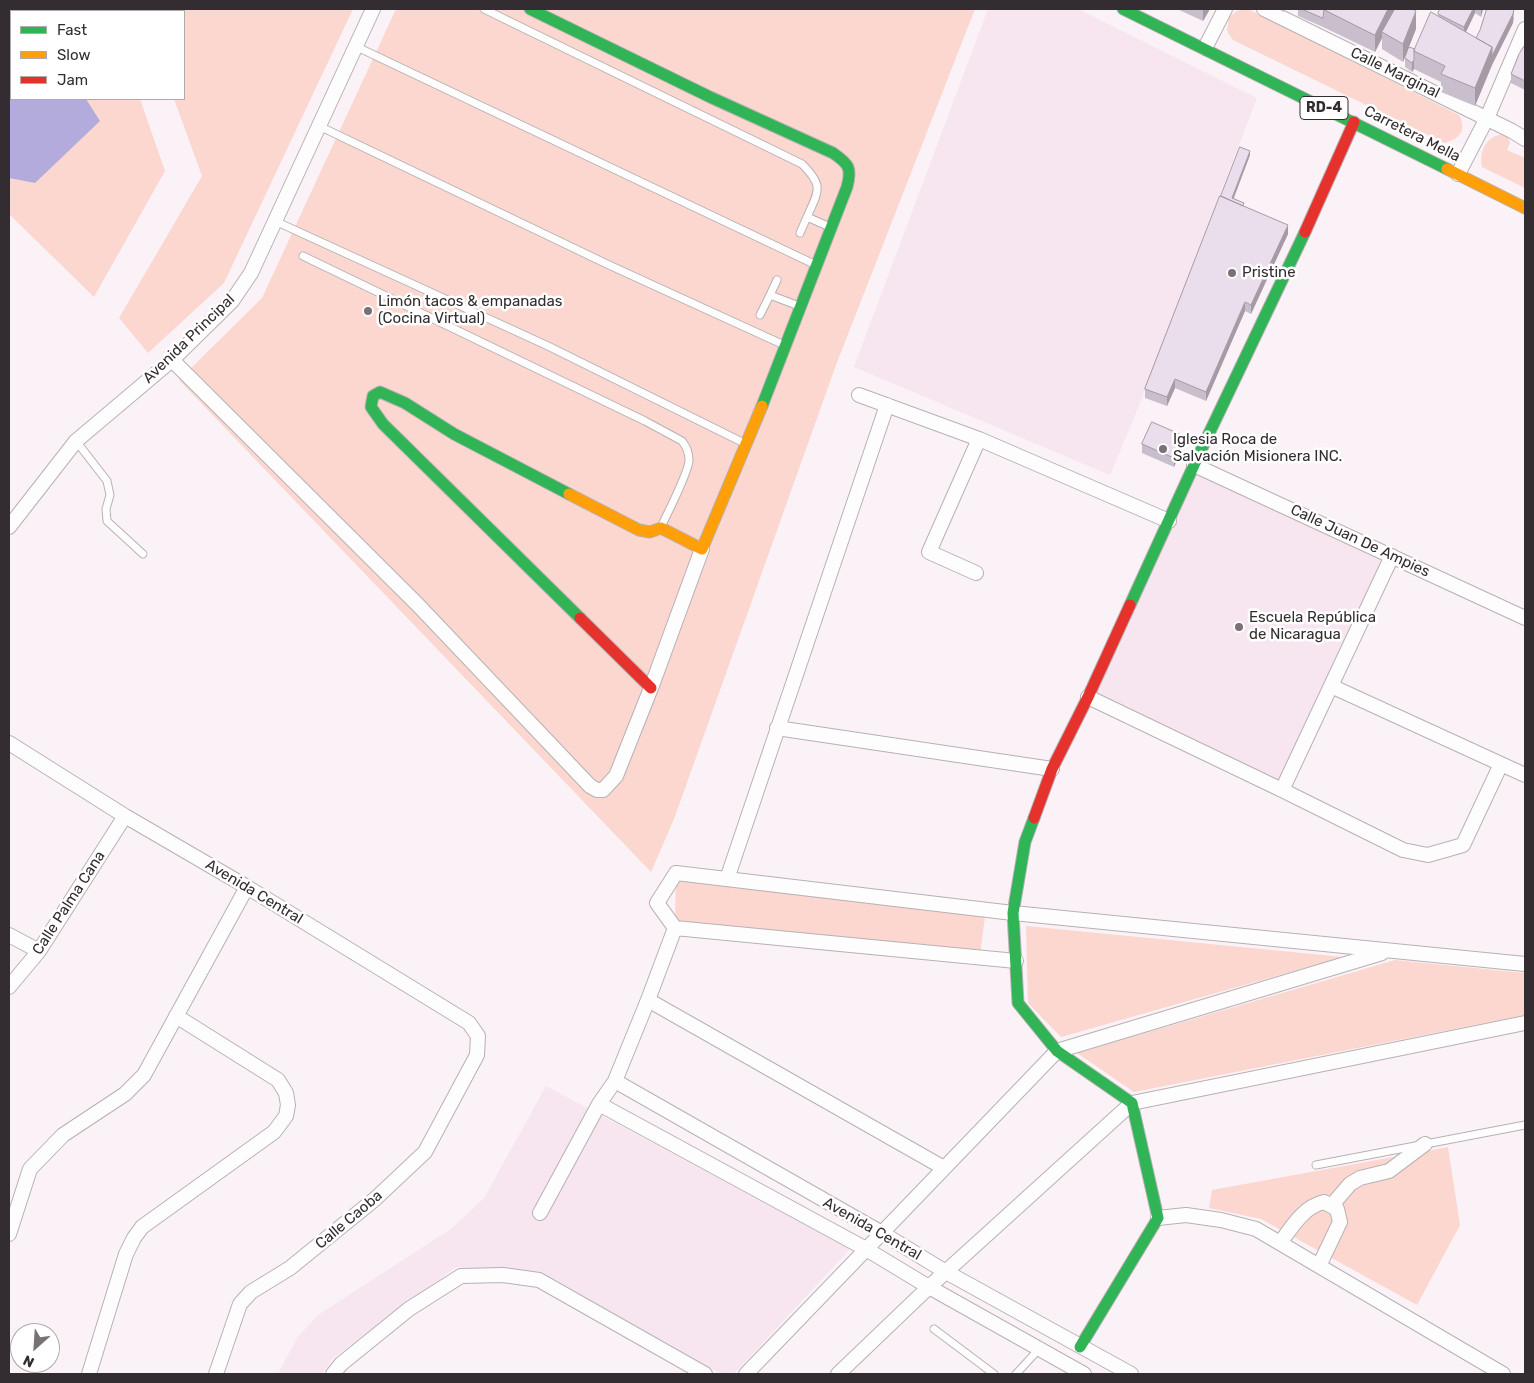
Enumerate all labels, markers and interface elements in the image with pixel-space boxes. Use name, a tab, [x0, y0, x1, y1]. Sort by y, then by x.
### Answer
legend	[10, 10, 185, 100]
text: Fast	[57, 21, 87, 39]
street label: Calle Marginal	[1347, 44, 1443, 102]
text: Slow	[57, 46, 90, 64]
text: Jam	[57, 71, 88, 89]
road number: RD-4	[1300, 96, 1348, 120]
street label: Carretera Mella	[1361, 102, 1463, 166]
place label: Pristine	[1242, 264, 1296, 282]
marker: Pristine	[1226, 267, 1238, 279]
street label: Avenida Principal	[139, 291, 239, 387]
place label: Limón tacos & empanadas (Cocina Virtual)	[378, 293, 562, 328]
marker: Limón tacos & empanadas (Cocina Virtual)	[362, 305, 374, 317]
place label: Iglesia Roca de Salvación Misionera INC.	[1173, 431, 1342, 466]
marker: Iglesia Roca de Salvación Misionera INC.	[1157, 443, 1169, 455]
street label: Calle Juan De Ampies	[1288, 501, 1432, 581]
place label: Escuela República de Nicaragua	[1249, 609, 1376, 644]
marker: Escuela República de Nicaragua	[1233, 621, 1245, 633]
street label: Calle Palma Cana	[29, 848, 109, 958]
street label: Avenida Central	[202, 856, 306, 928]
street label: Calle Caoba	[312, 1187, 386, 1253]
street label: Avenida Central	[820, 1194, 924, 1264]
north arrow	[10, 1323, 60, 1373]
text: N	[20, 1351, 37, 1371]

